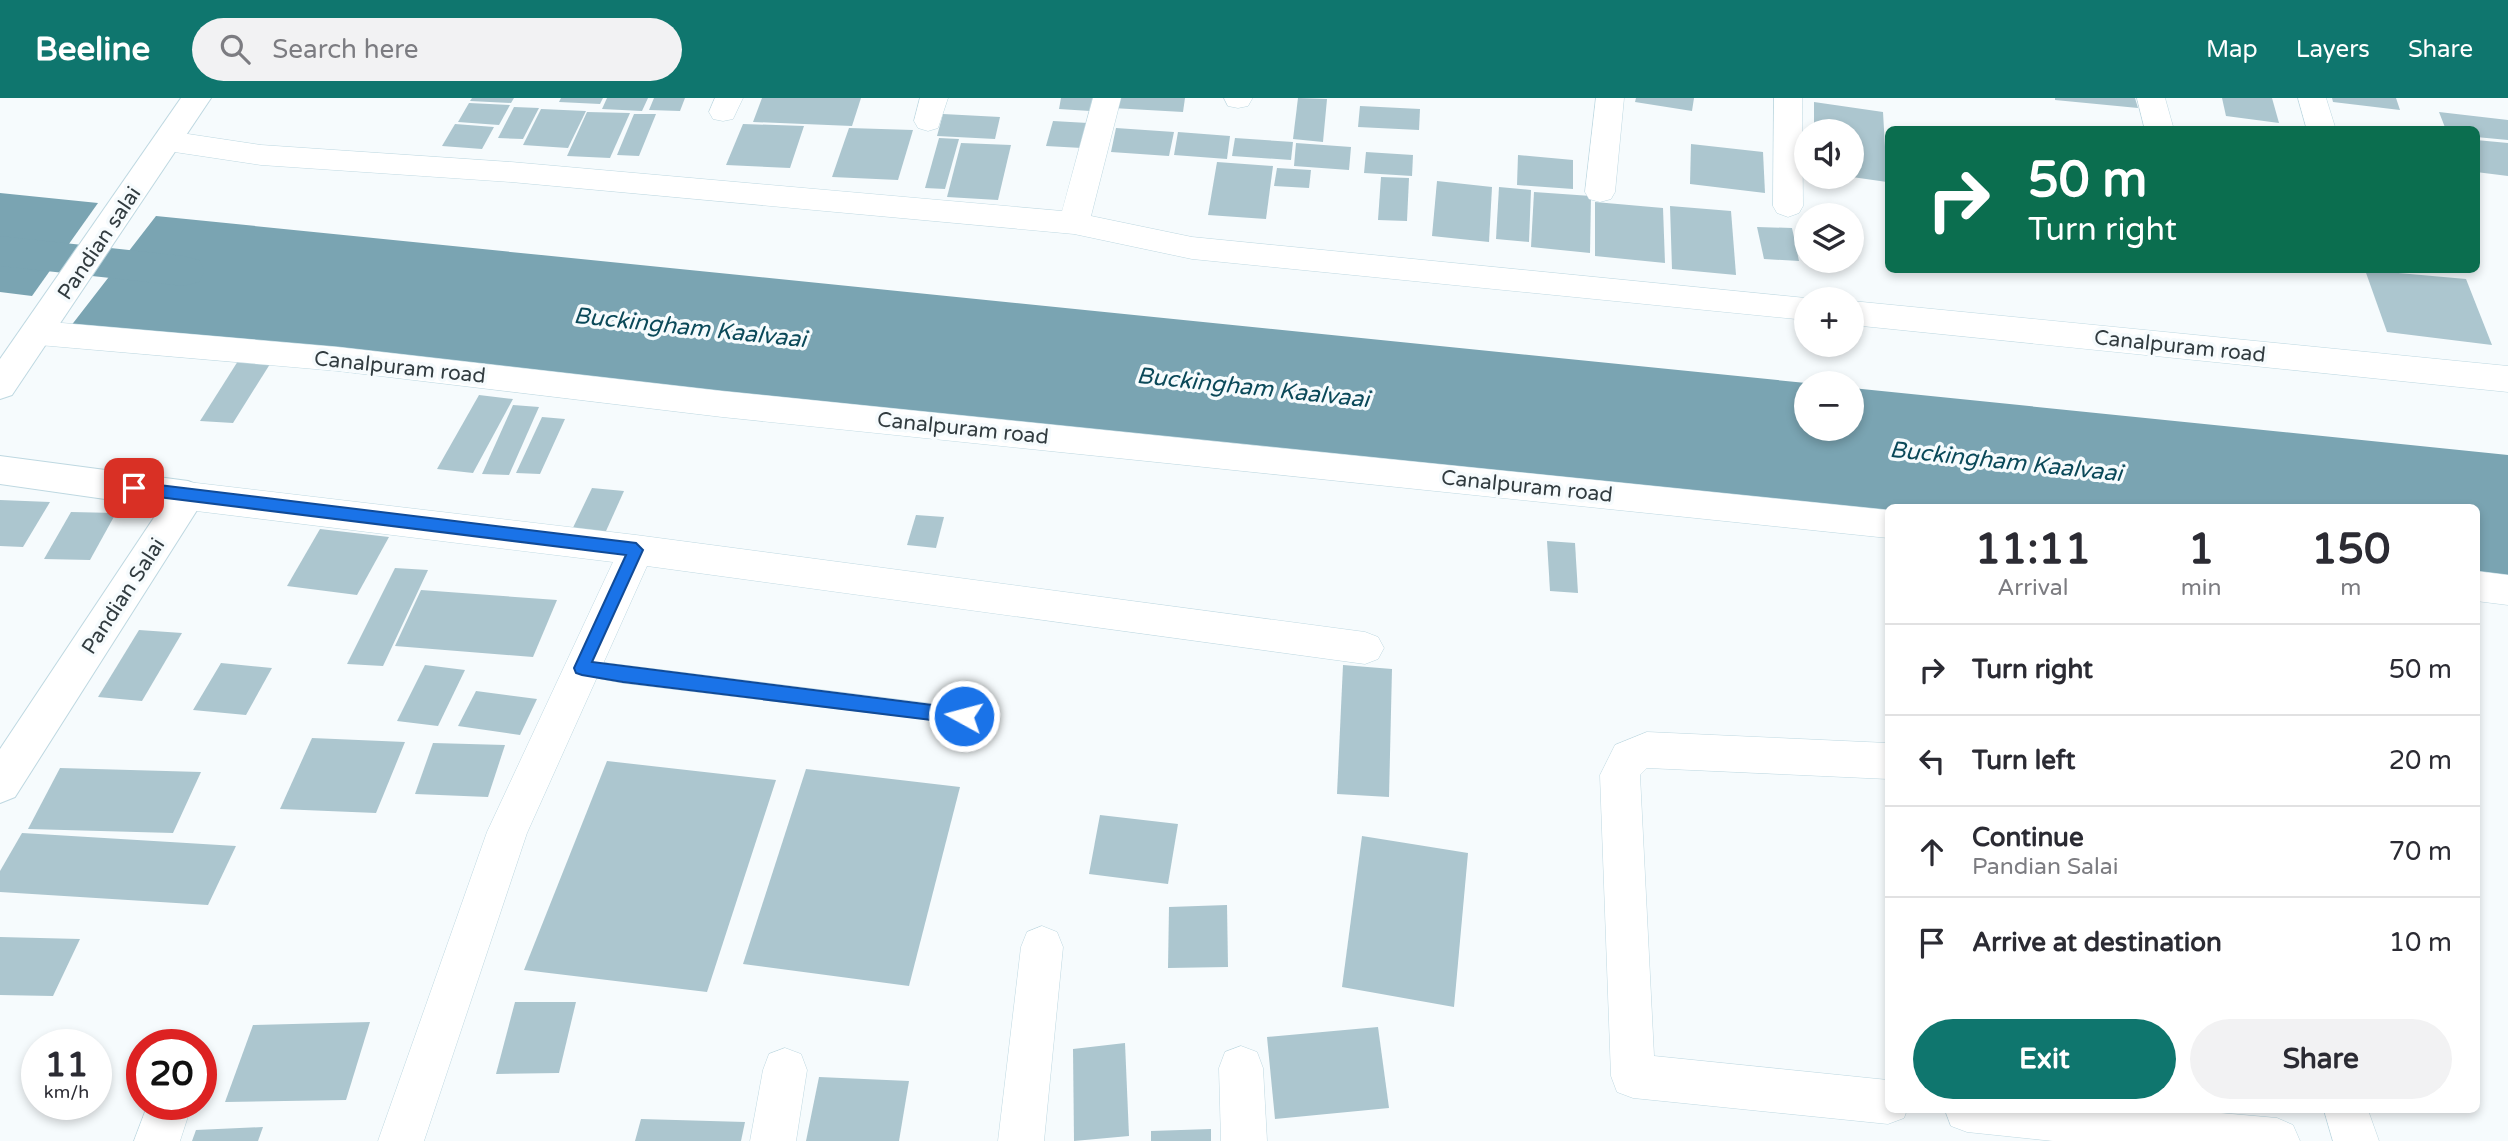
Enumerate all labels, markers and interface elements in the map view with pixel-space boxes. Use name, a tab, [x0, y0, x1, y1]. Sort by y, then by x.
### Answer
search box	[192, 18, 682, 81]
text: Beeline	[35, 30, 150, 69]
icon: search	[216, 30, 254, 68]
text: Search here	[272, 34, 418, 65]
text: Map	[2206, 35, 2258, 64]
text: Layers	[2296, 35, 2370, 64]
text: Share	[2408, 35, 2473, 64]
map controls	[1794, 119, 1864, 441]
button: sound	[1794, 119, 1864, 189]
text: 50 m	[2028, 151, 2147, 210]
icon: right	[1913, 154, 2004, 245]
street label: Pandian salai	[52, 182, 146, 305]
button: layers	[1794, 203, 1864, 273]
text: Turn right	[2028, 211, 2177, 249]
button: +	[1794, 287, 1864, 357]
water label: Buckingham Kaalvaai	[572, 302, 811, 354]
street label: Canalpuram road	[2093, 325, 2267, 368]
street label: Canalpuram road	[313, 346, 487, 389]
water label: Buckingham Kaalvaai	[1135, 362, 1374, 414]
button: −	[1794, 371, 1864, 441]
street label: Canalpuram road	[876, 407, 1050, 450]
water label: Buckingham Kaalvaai	[1888, 436, 2127, 488]
pin	[104, 458, 164, 518]
street label: Canalpuram road	[1440, 465, 1614, 508]
icon: arrive	[115, 469, 153, 507]
text: 11:11	[1975, 524, 2091, 575]
text: 1	[2188, 524, 2214, 575]
text: 150	[2311, 524, 2390, 575]
street label: Pandian Salai	[77, 533, 170, 659]
text: Arrival	[1997, 574, 2068, 602]
text: min	[2181, 574, 2222, 602]
text: m	[2340, 574, 2361, 602]
icon: right	[1913, 651, 1951, 689]
text: Turn right	[1972, 654, 2093, 685]
text: 50 m	[2389, 654, 2452, 685]
position arrow	[927, 679, 1001, 753]
icon: left	[1913, 742, 1951, 780]
text: Turn left	[1972, 745, 2075, 776]
text: 20 m	[2389, 745, 2452, 776]
text: Continue	[1972, 822, 2084, 853]
icon: ahead	[1913, 833, 1951, 871]
text: 70 m	[2389, 836, 2452, 867]
text: Pandian Salai	[1972, 853, 2118, 881]
icon: arrive	[1913, 924, 1951, 962]
text: Arrive at destination	[1972, 927, 2222, 958]
text: 10 m	[2389, 927, 2452, 958]
button: Exit	[1913, 1019, 2176, 1099]
button: Share	[2190, 1019, 2452, 1099]
speed limit sign: 20	[126, 1029, 217, 1120]
text: 11	[45, 1044, 88, 1086]
text: km/h	[44, 1081, 89, 1103]

